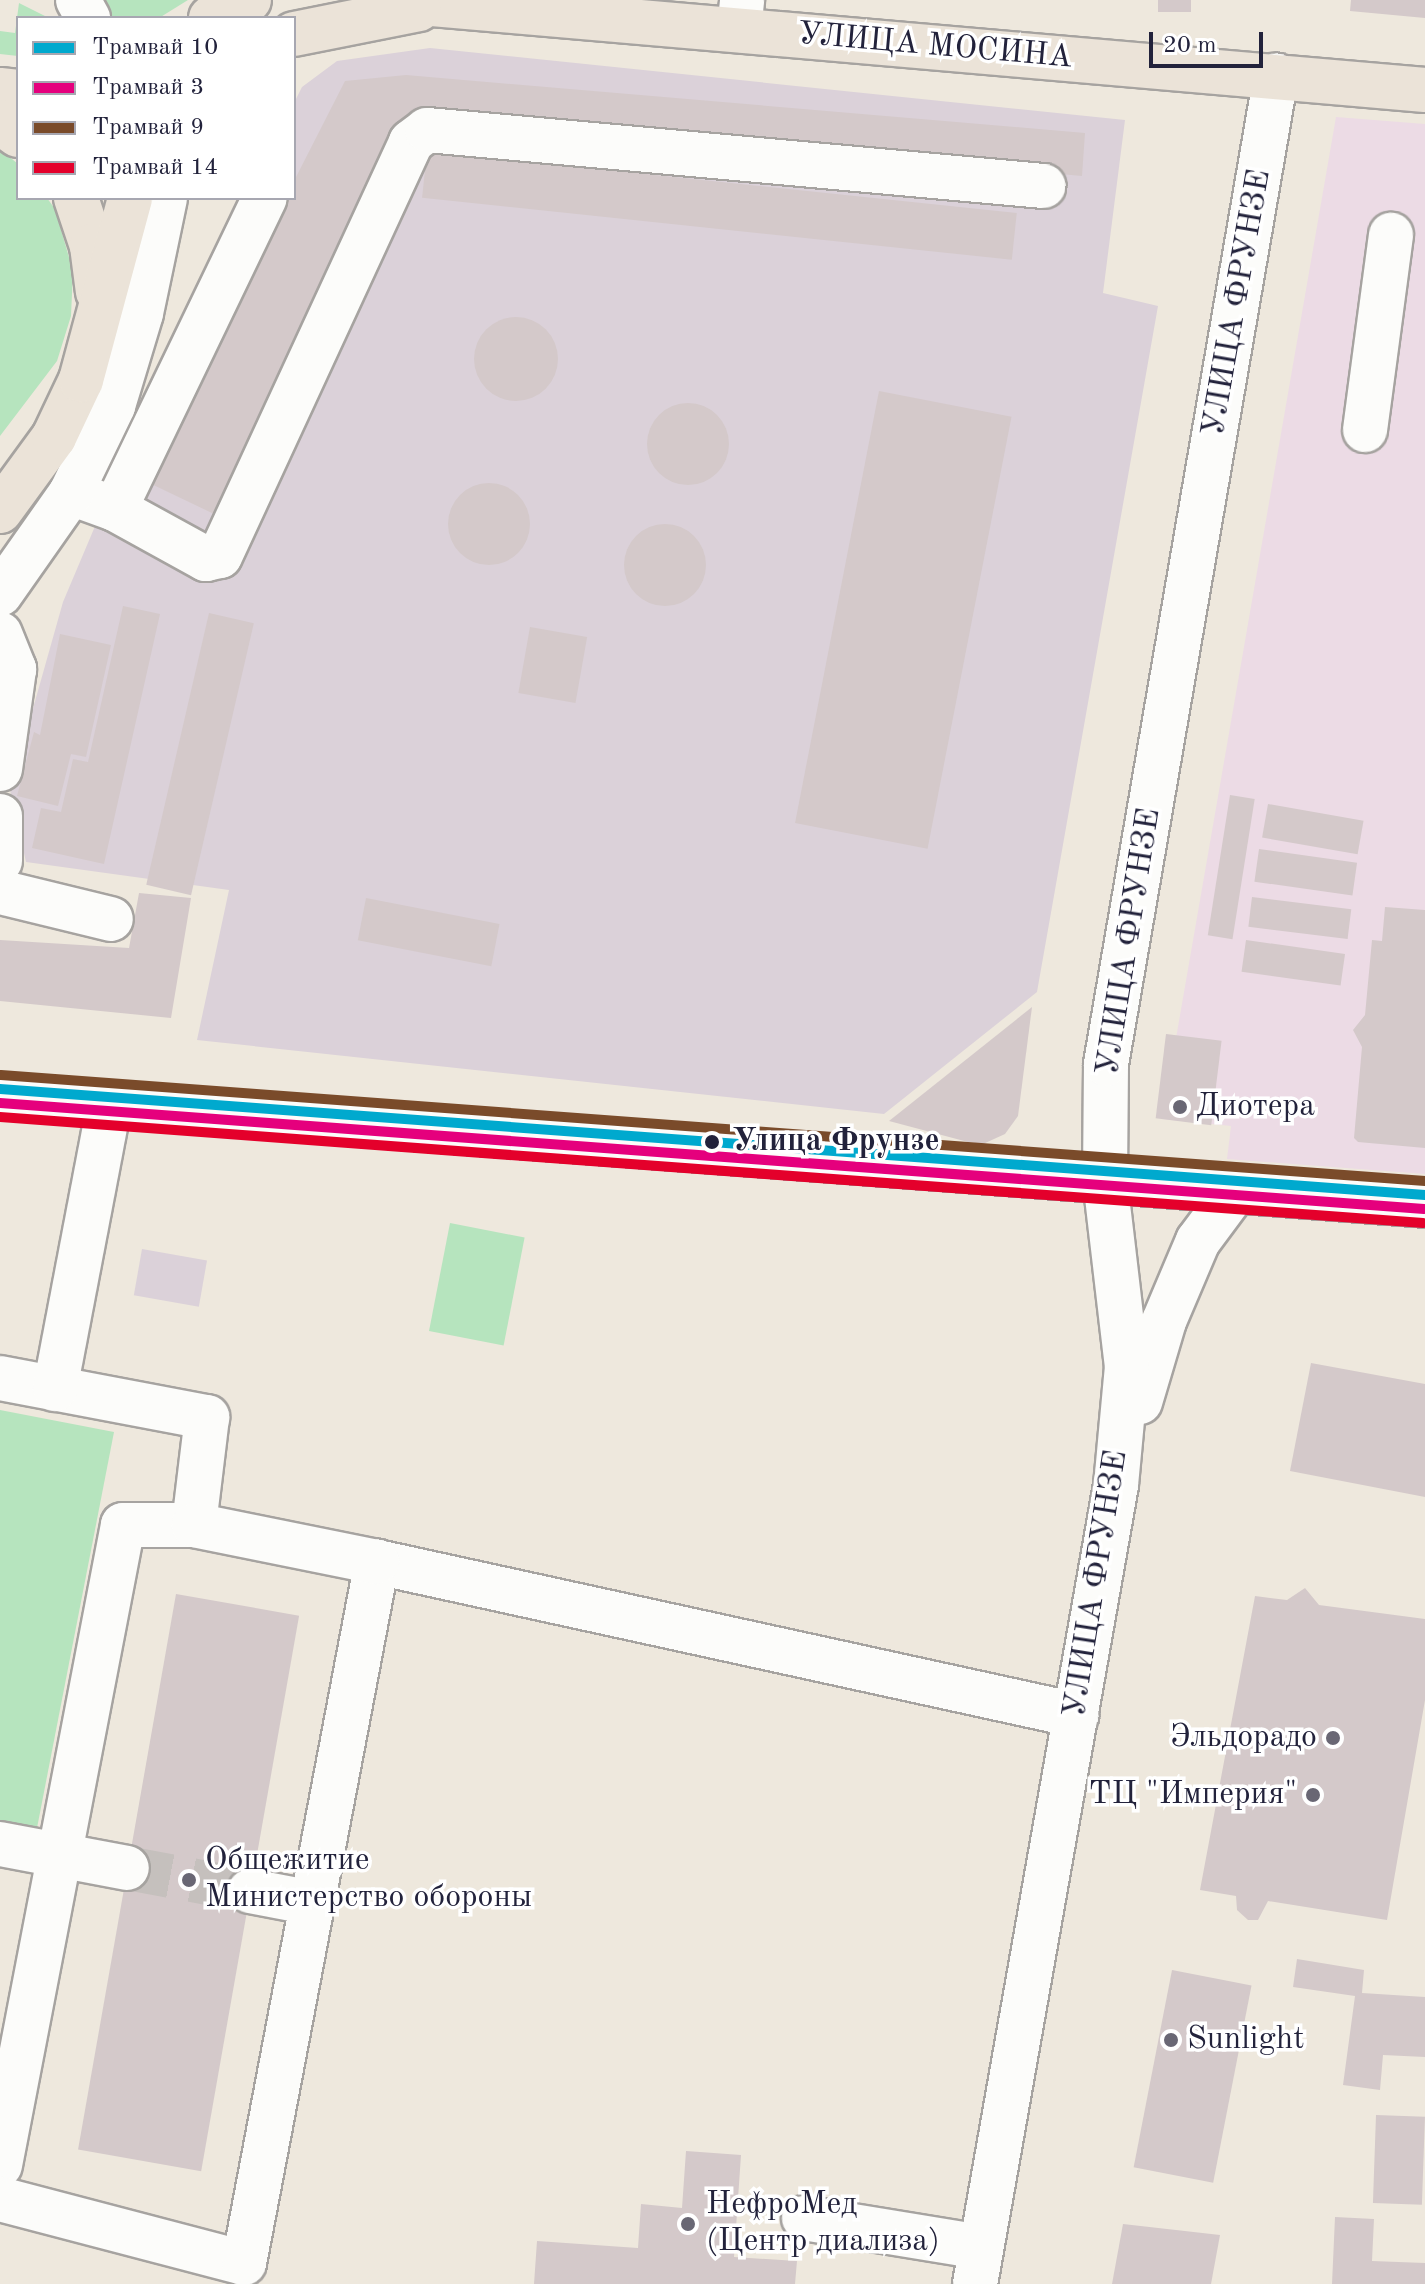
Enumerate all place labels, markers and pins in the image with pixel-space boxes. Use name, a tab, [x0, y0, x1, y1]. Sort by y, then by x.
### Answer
place label: Диотера	[1196, 1088, 1315, 1126]
marker: Диотера	[1171, 1098, 1189, 1116]
place label: Улица Фрунзе	[732, 1123, 940, 1161]
marker: Улица Фрунзе	[699, 1129, 725, 1155]
place label: Эльдорадо	[1170, 1719, 1317, 1757]
marker: Эльдорадо	[1324, 1729, 1342, 1747]
place label: ТЦ "Империя"	[1089, 1776, 1297, 1814]
marker: ТЦ "Империя"	[1304, 1786, 1322, 1804]
place label: Общежитие Министерство обороны	[205, 1843, 532, 1918]
marker: Общежитие Министерство обороны	[180, 1871, 198, 1889]
place label: Sunlight	[1187, 2021, 1304, 2059]
marker: Sunlight	[1162, 2031, 1180, 2049]
place label: НефроМед (Центр диализа)	[706, 2187, 940, 2262]
marker: НефроМед (Центр диализа)	[677, 2213, 699, 2235]

